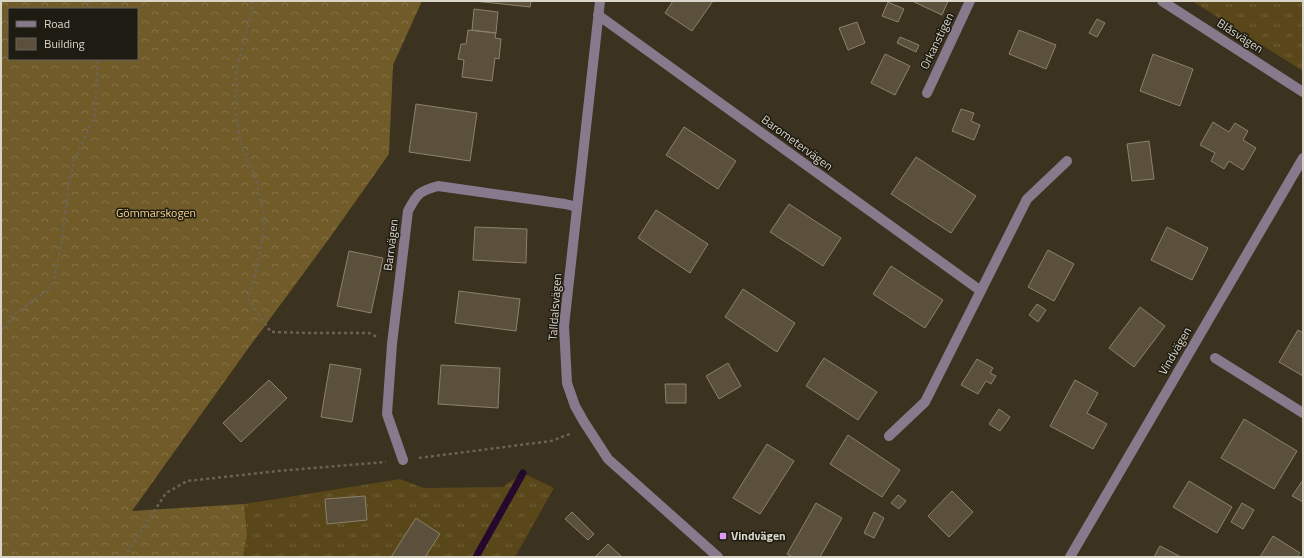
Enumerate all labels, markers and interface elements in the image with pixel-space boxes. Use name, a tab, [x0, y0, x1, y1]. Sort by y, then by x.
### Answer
legend	[8, 8, 138, 60]
street label: Orkanstigen	[915, 9, 959, 73]
street label: Blåsvägen	[1213, 13, 1267, 58]
text: Road	[44, 14, 70, 33]
text: Building	[44, 34, 85, 53]
street label: Barometervägen	[757, 110, 837, 175]
park label: Gömmarskogen	[116, 203, 196, 222]
street label: Barrvägen	[378, 218, 403, 272]
street label: Talldalsvägen	[543, 272, 566, 341]
street label: Vindvägen	[1153, 323, 1196, 378]
place label: Vindvägen	[731, 526, 786, 545]
marker: Vindvägen	[718, 531, 728, 541]

